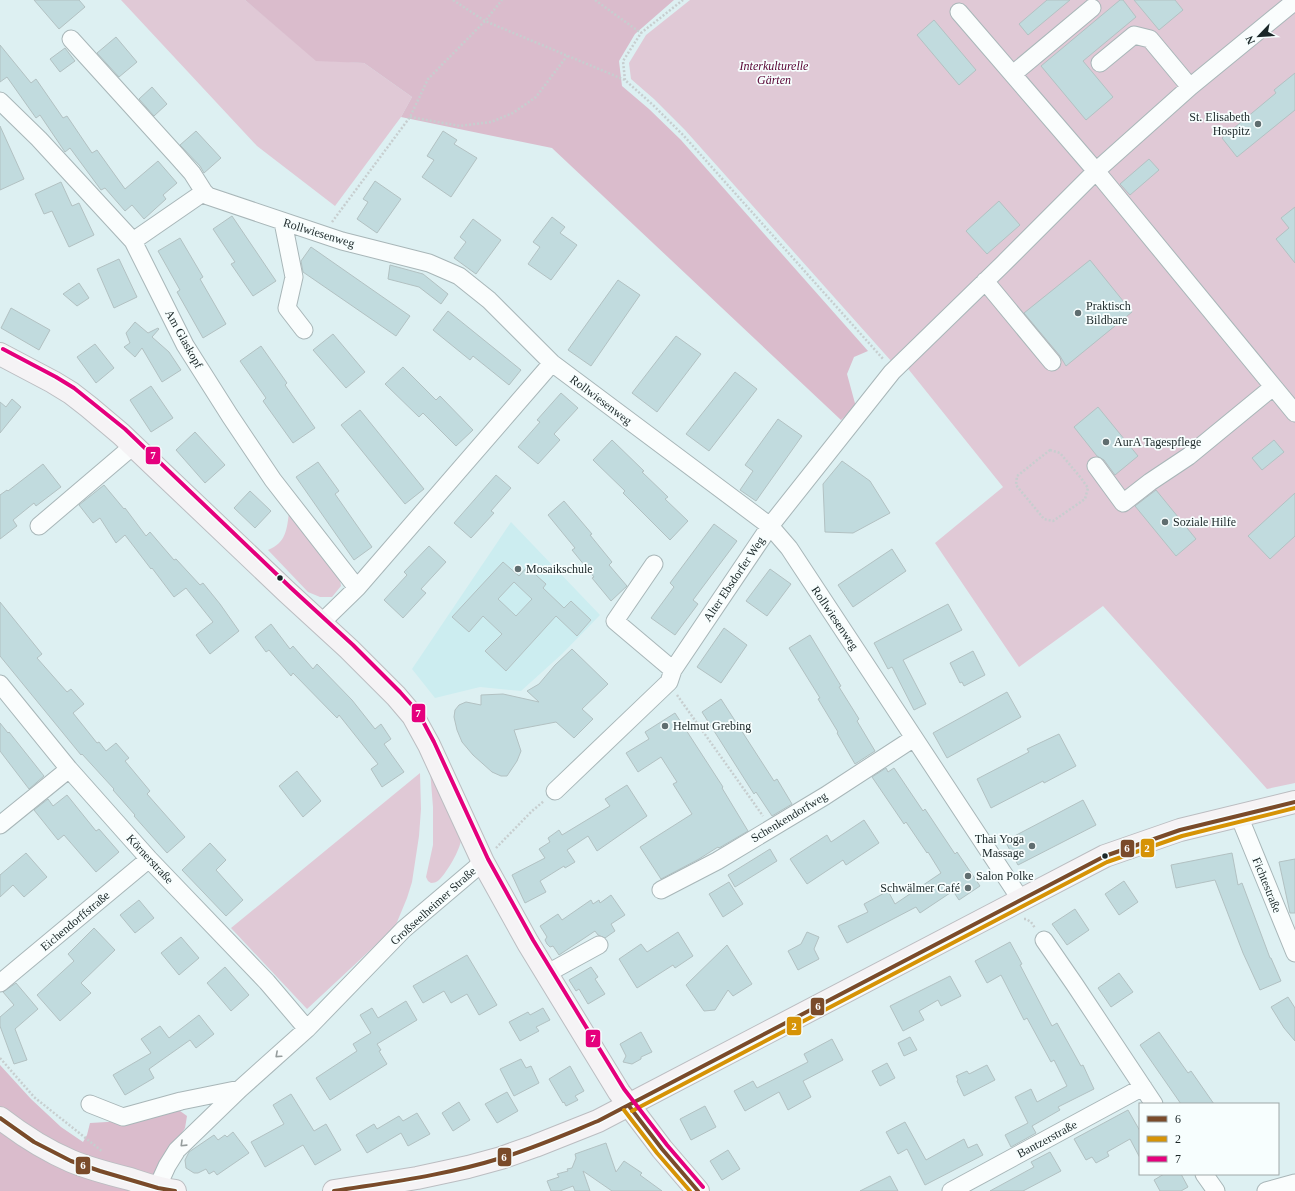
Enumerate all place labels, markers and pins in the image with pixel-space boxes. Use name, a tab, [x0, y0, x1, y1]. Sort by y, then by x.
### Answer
place label: St. Elisabeth Hospitz	[1189, 110, 1250, 138]
marker: St. Elisabeth Hospitz	[1253, 119, 1263, 129]
place label: Praktisch Bildbare	[1086, 299, 1131, 327]
marker: Praktisch Bildbare	[1073, 308, 1083, 318]
place label: AurA Tagespflege	[1114, 435, 1201, 449]
marker: AurA Tagespflege	[1101, 437, 1111, 447]
place label: Soziale Hilfe	[1173, 515, 1236, 529]
marker: Soziale Hilfe	[1160, 517, 1170, 527]
place label: Mosaikschule	[526, 562, 593, 576]
marker: Mosaikschule	[513, 564, 523, 574]
unlabelled marker	[275, 573, 285, 583]
place label: Helmut Grebing	[673, 719, 751, 733]
marker: Helmut Grebing	[660, 721, 670, 731]
place label: Thai Yoga Massage	[975, 832, 1025, 860]
marker: Thai Yoga Massage	[1027, 841, 1037, 851]
unlabelled marker	[1100, 851, 1110, 861]
place label: Salon Polke	[976, 869, 1034, 883]
marker: Salon Polke	[963, 871, 973, 881]
place label: Schwälmer Café	[880, 881, 960, 895]
marker: Schwälmer Café	[963, 883, 973, 893]

